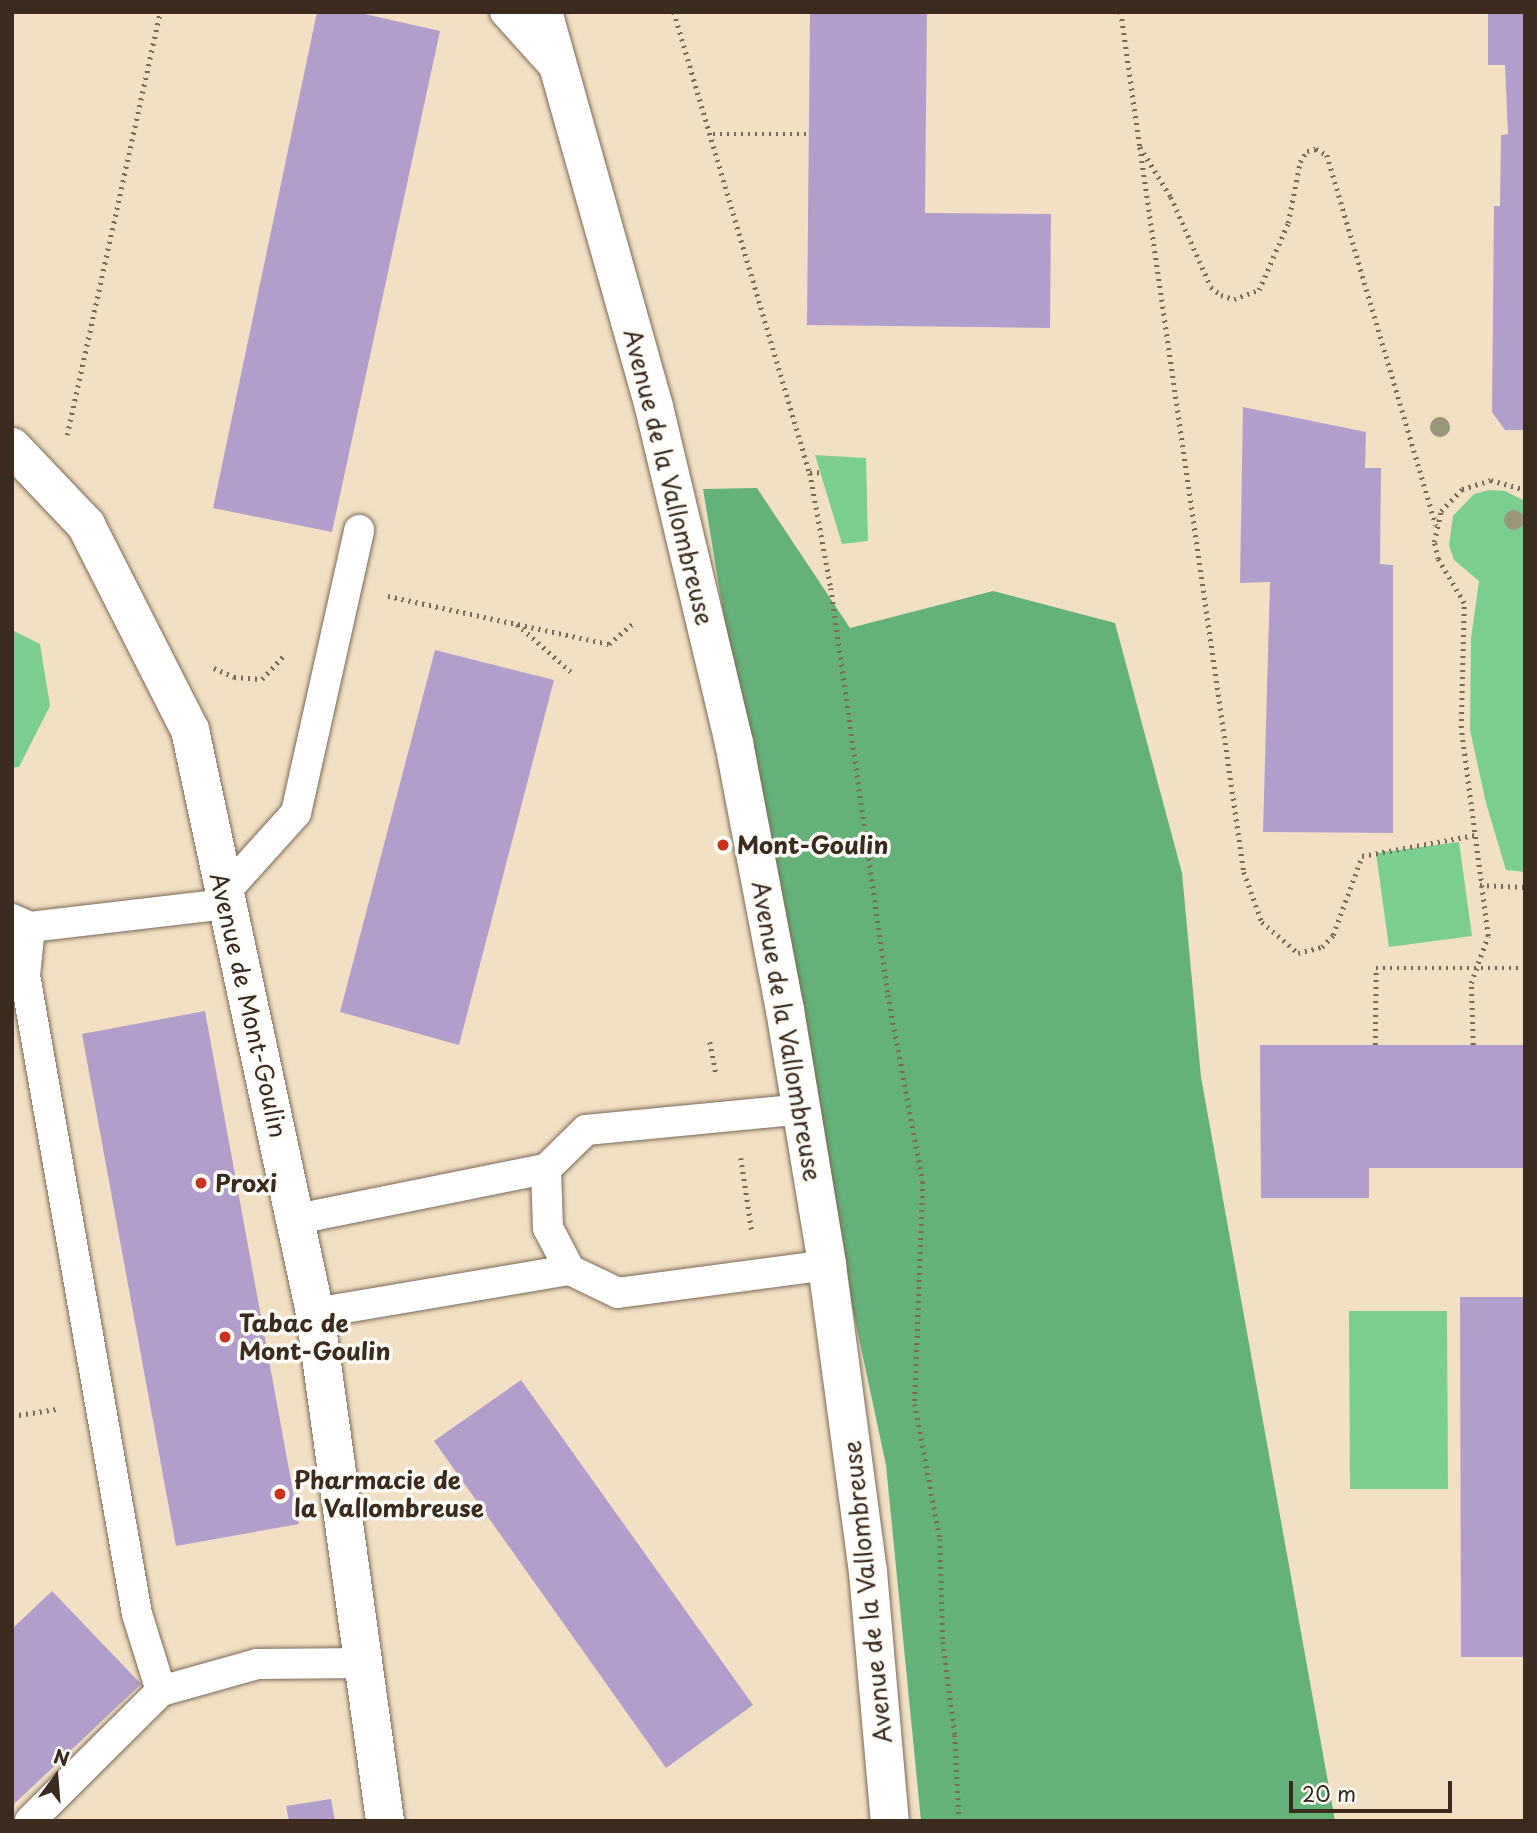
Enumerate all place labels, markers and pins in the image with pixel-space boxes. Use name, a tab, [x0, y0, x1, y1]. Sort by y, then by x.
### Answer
place label: Mont-Goulin	[737, 831, 888, 859]
marker: Mont-Goulin	[715, 837, 731, 853]
place label: Proxi	[215, 1169, 277, 1197]
marker: Proxi	[193, 1175, 209, 1191]
place label: Tabac de Mont-Goulin	[239, 1309, 390, 1365]
marker: Tabac de Mont-Goulin	[217, 1329, 233, 1345]
place label: Pharmacie de la Vallombreuse	[294, 1466, 485, 1522]
marker: Pharmacie de la Vallombreuse	[272, 1486, 288, 1502]

